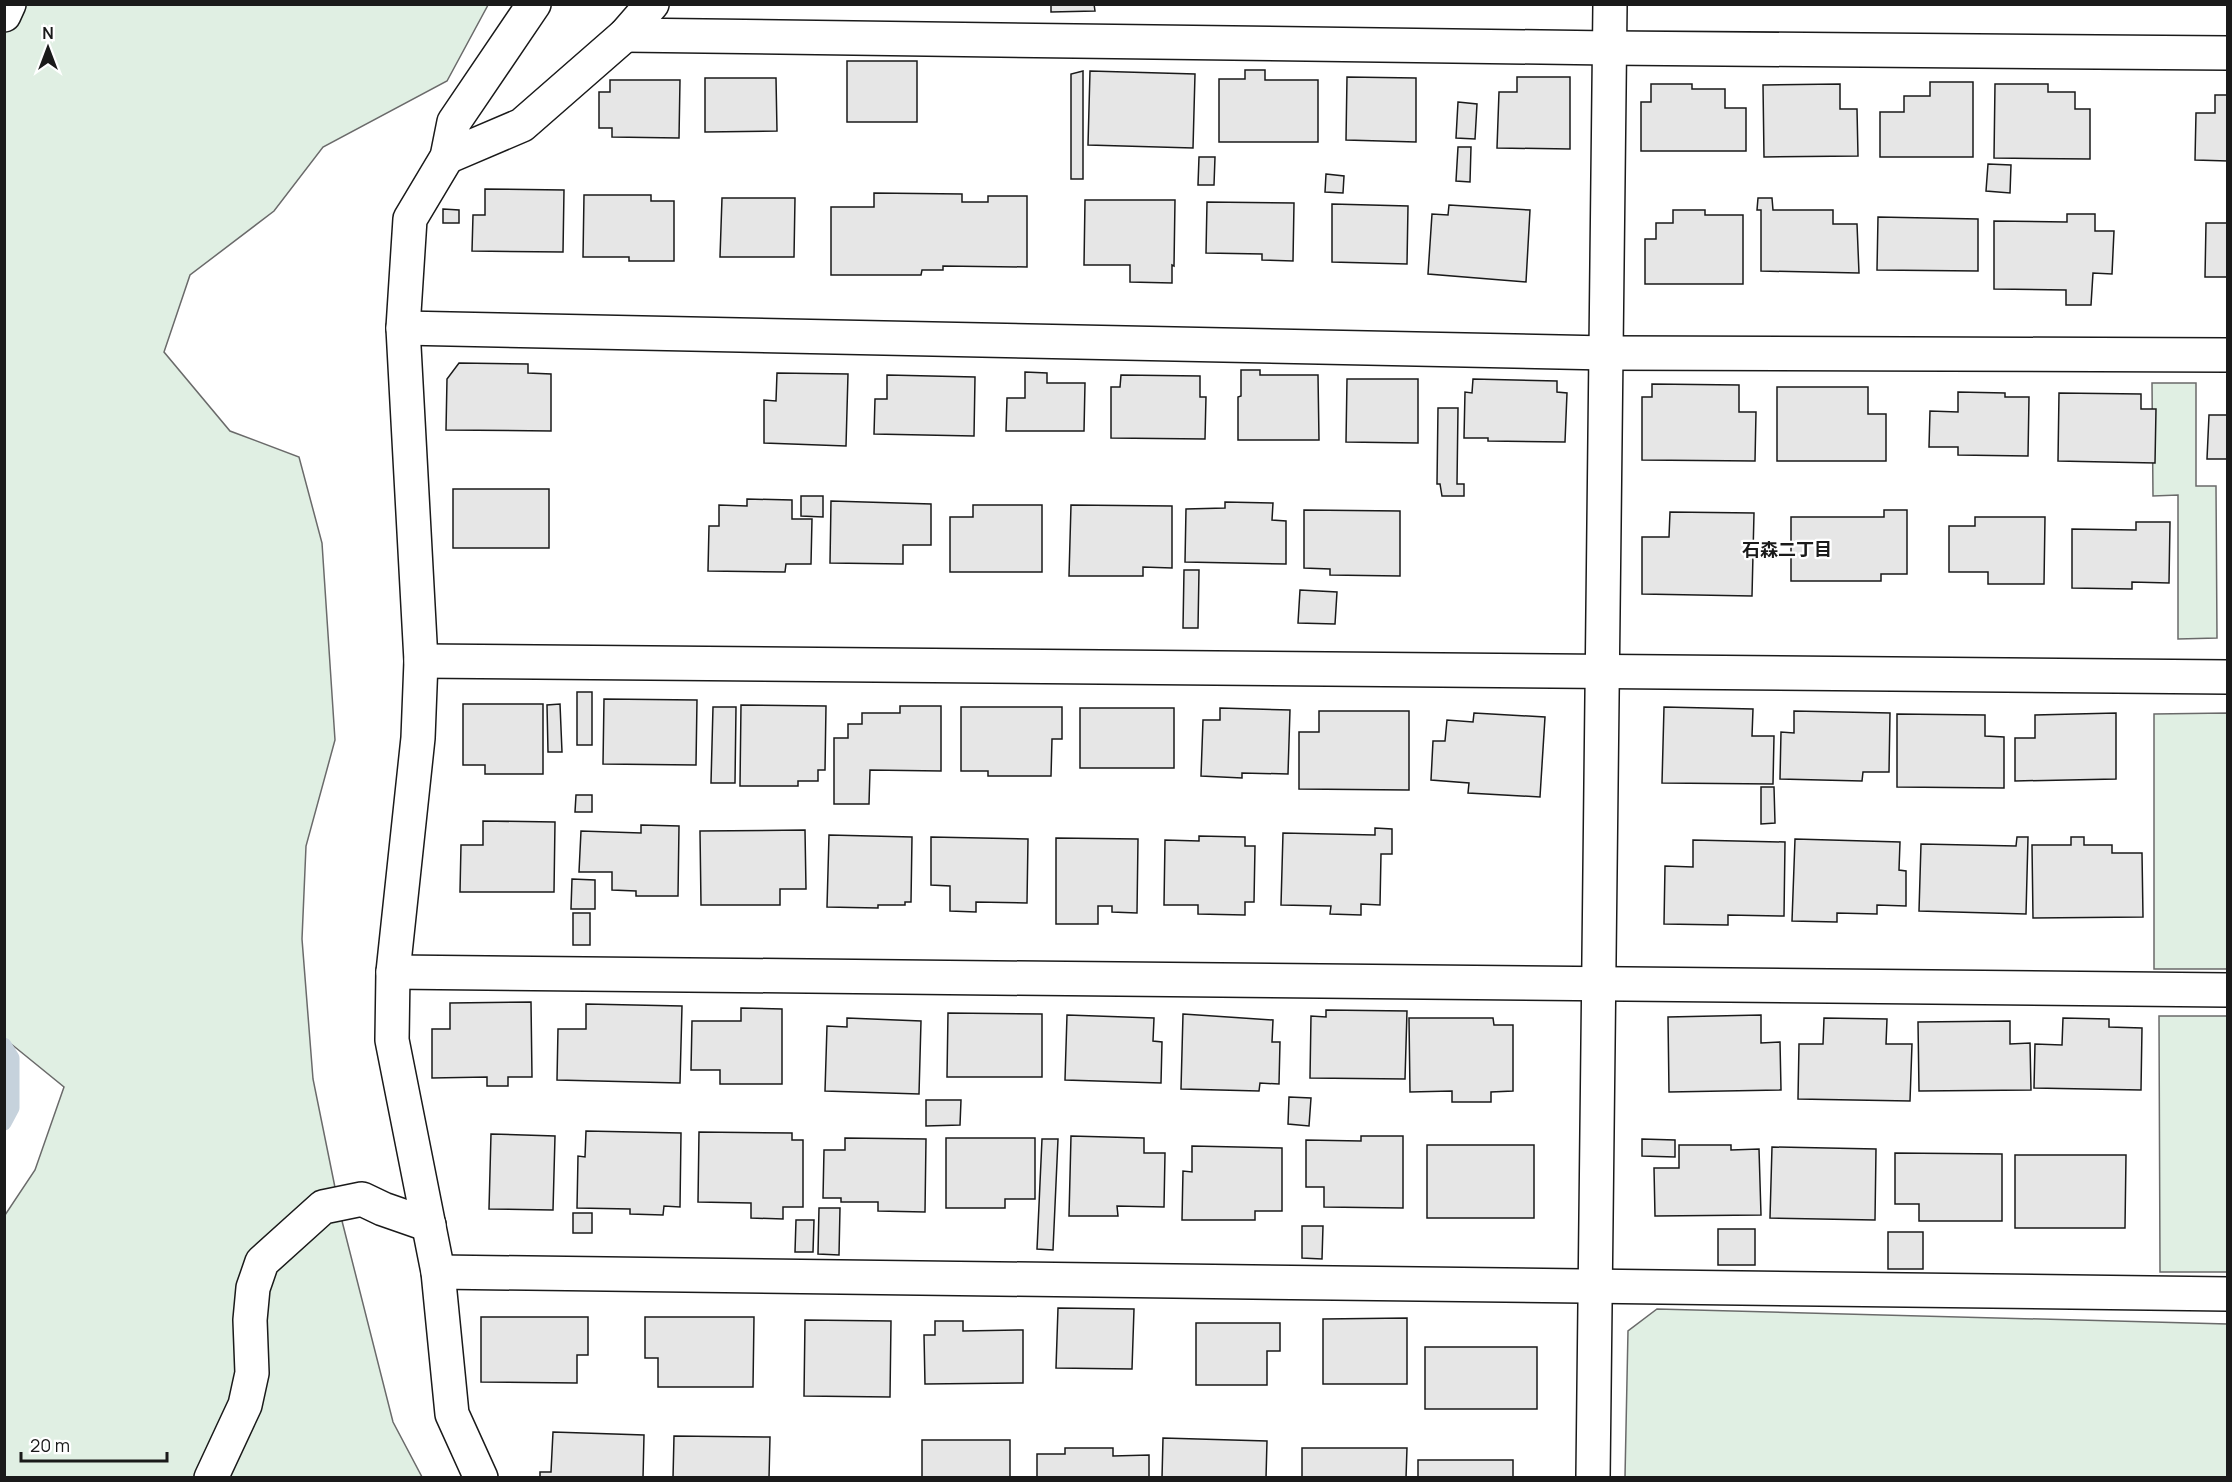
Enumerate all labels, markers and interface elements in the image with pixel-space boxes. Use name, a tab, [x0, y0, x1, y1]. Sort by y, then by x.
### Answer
north arrow	[18, 18, 78, 78]
text: N	[42, 22, 54, 44]
district label: 石森二丁目	[1742, 537, 1832, 561]
scale bar	[21, 1425, 166, 1463]
text: 20 m	[30, 1433, 70, 1457]

